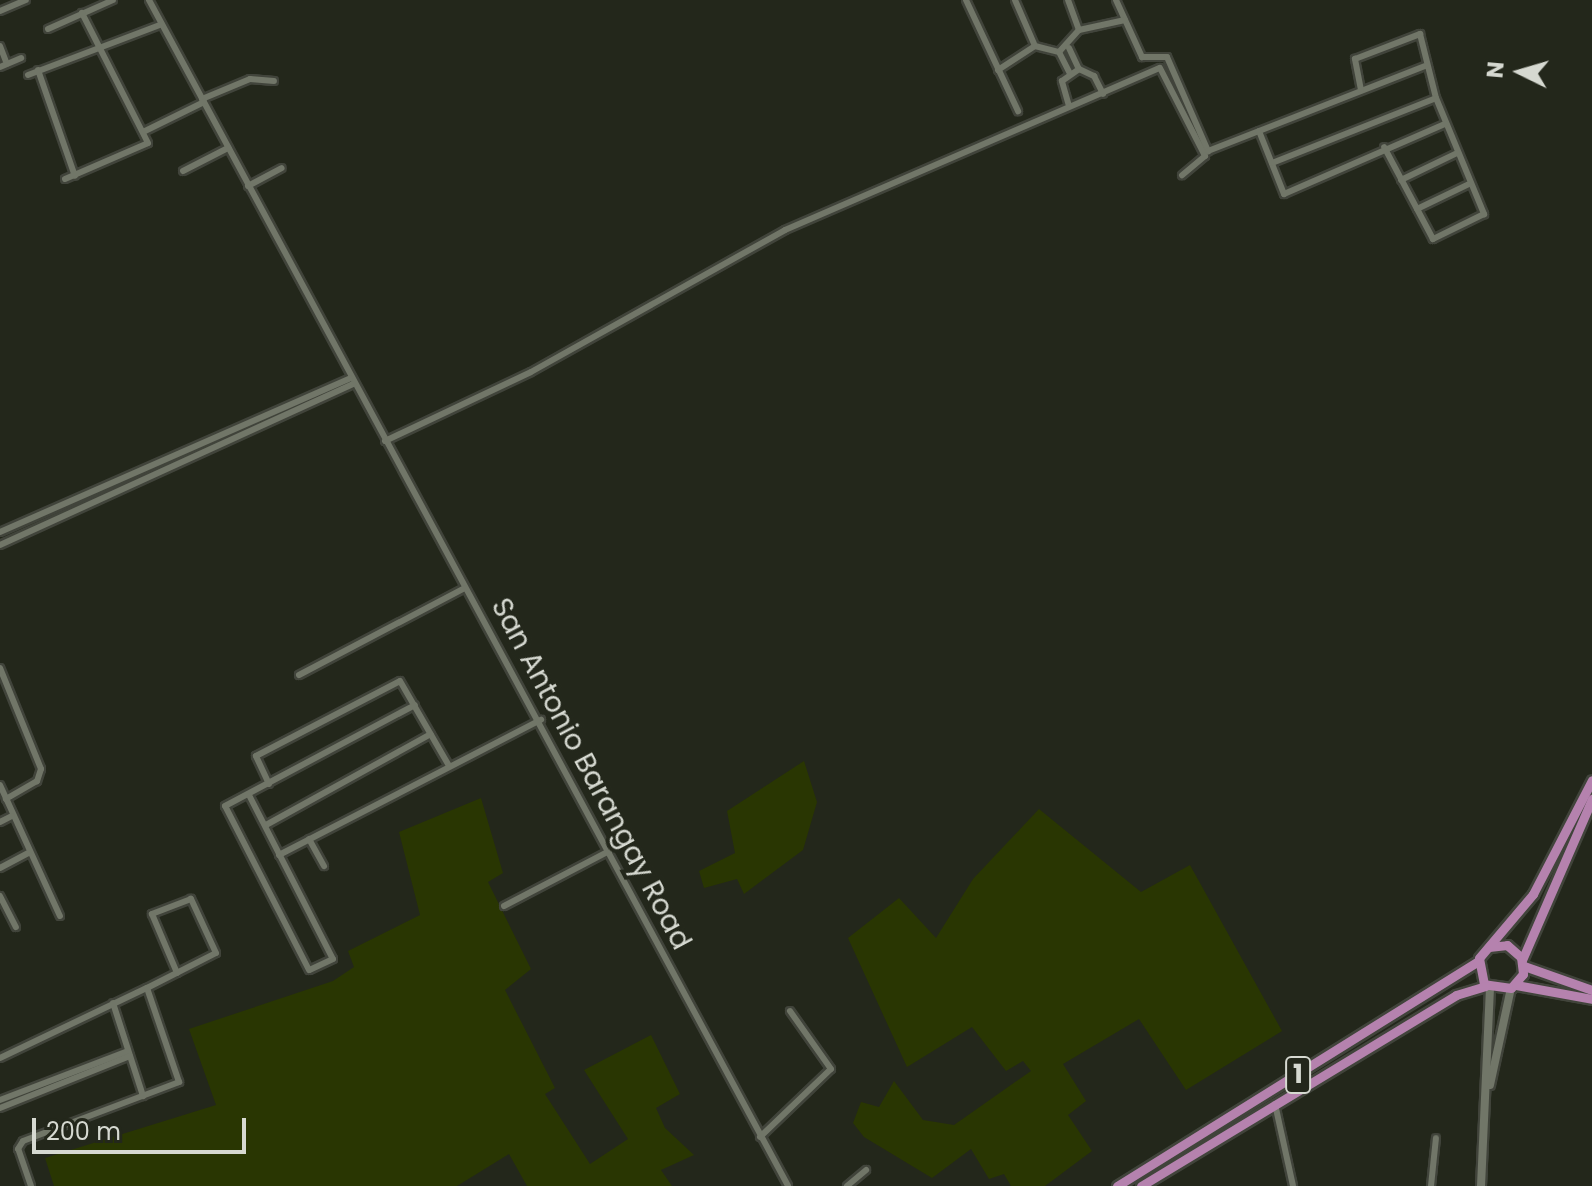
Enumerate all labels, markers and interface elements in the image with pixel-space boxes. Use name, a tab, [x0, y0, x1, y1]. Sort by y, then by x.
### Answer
north arrow	[1480, 32, 1560, 112]
text: N	[1479, 60, 1512, 79]
street label: San Antonio Barangay Road	[484, 593, 698, 955]
road number: 1	[1284, 1053, 1312, 1097]
scale bar	[36, 1102, 250, 1152]
text: 200 m	[46, 1115, 121, 1148]

